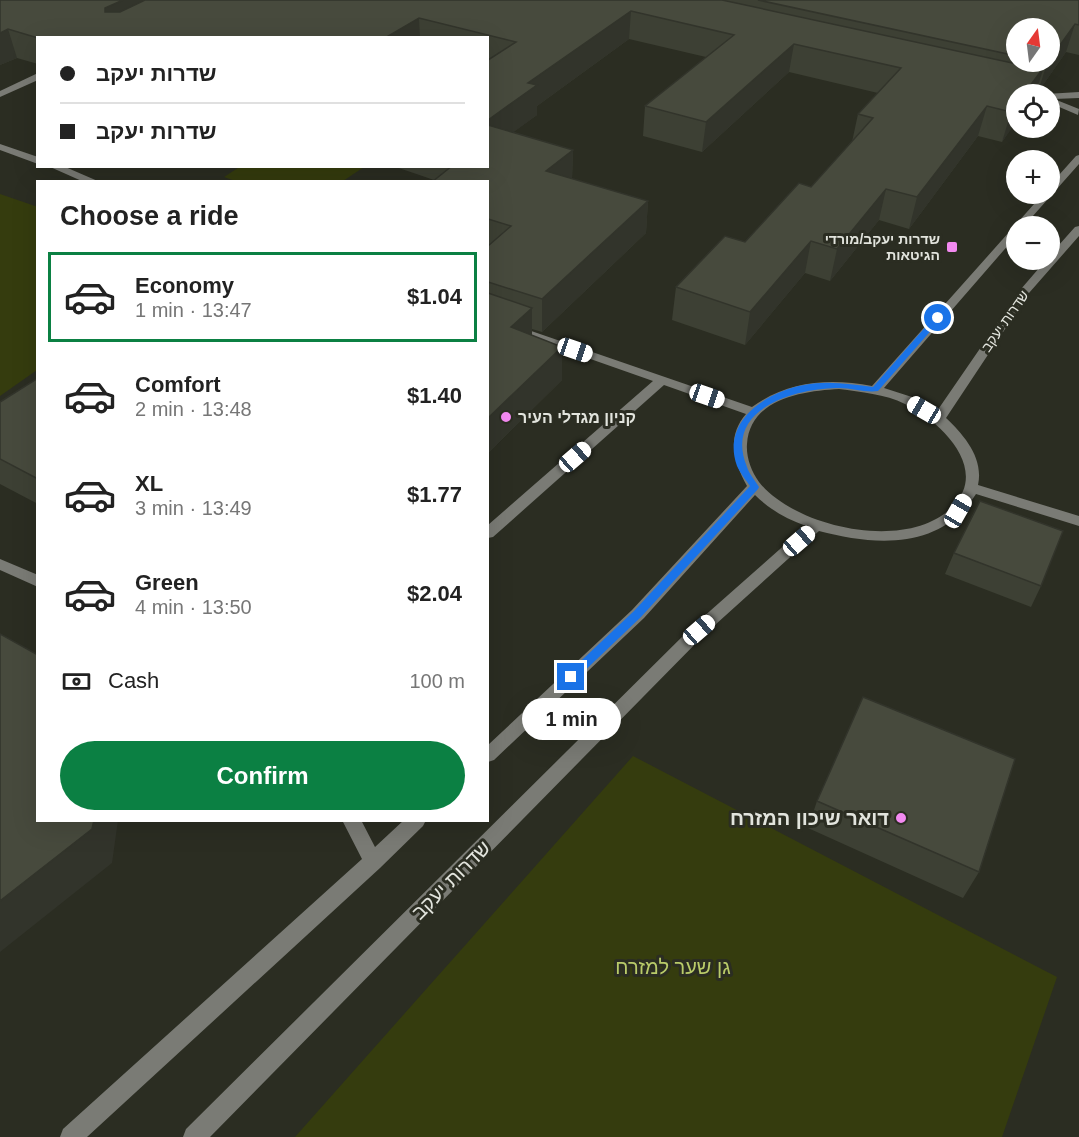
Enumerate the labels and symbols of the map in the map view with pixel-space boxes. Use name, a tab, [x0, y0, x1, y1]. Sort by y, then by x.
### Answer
north arrow	[1006, 18, 1060, 72]
place label: שדרות יעקב/מורדי הגיטאות	[825, 231, 940, 263]
marker: שדרות יעקב/מורדי הגיטאות	[945, 240, 959, 254]
street label: שדרות יעקב	[978, 287, 1032, 355]
route start	[924, 304, 951, 331]
car	[555, 336, 595, 364]
car	[687, 382, 727, 410]
car	[904, 393, 944, 427]
place label: קניון מגדלי העיר	[518, 409, 636, 426]
marker: קניון מגדלי העיר	[499, 410, 513, 424]
car	[556, 438, 594, 476]
car	[941, 491, 975, 531]
car	[780, 522, 818, 560]
car	[680, 611, 718, 649]
route end	[557, 663, 584, 690]
callout: 1 min	[522, 698, 620, 740]
place label: דואר שיכון המזרח	[730, 807, 889, 829]
marker: דואר שיכון המזרח	[894, 811, 908, 825]
street label: שדרות יעקב	[407, 836, 495, 924]
park label: גן שער למזרח	[615, 956, 731, 978]

